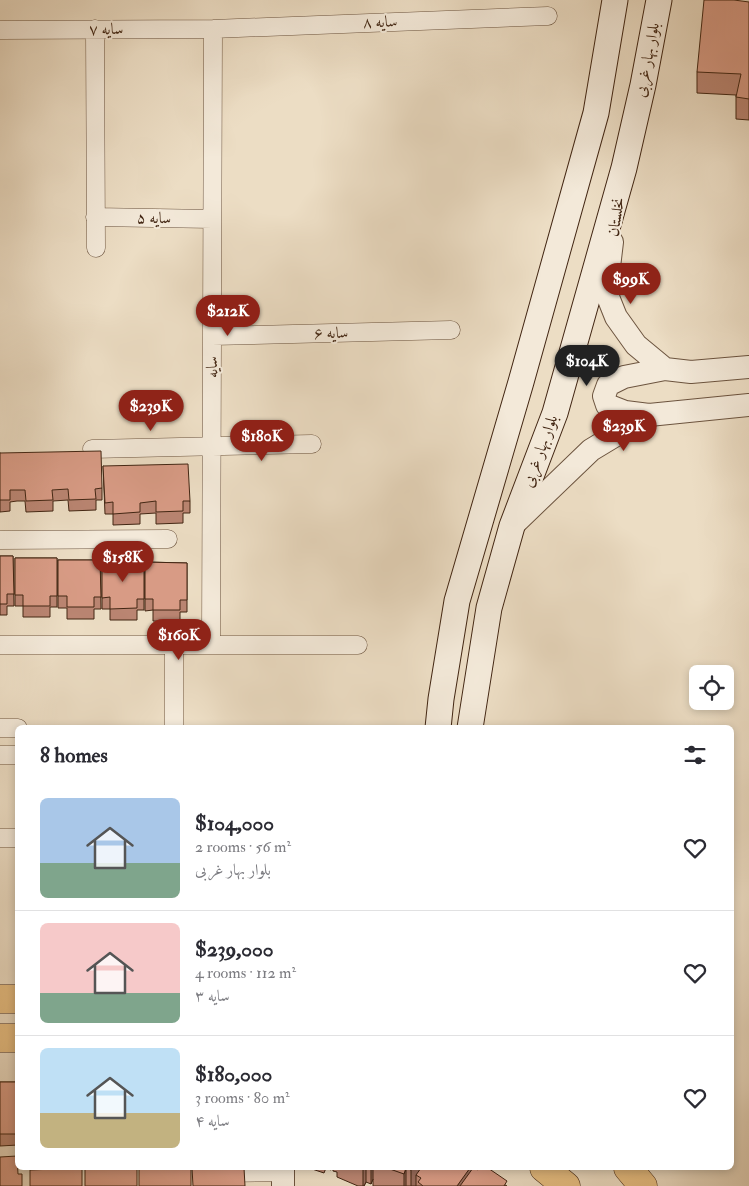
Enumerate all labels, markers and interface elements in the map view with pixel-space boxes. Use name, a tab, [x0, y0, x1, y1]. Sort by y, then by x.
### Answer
street label: سایه ۸	[362, 11, 398, 33]
street label: سایه ۷	[89, 19, 123, 39]
street label: بلوار بهار غربی	[630, 21, 665, 99]
street label: نخلستان	[603, 196, 629, 238]
street label: سایه ۵	[137, 208, 171, 228]
pin: $99K	[601, 262, 661, 305]
text: $99K	[613, 269, 649, 289]
pin: $212K	[193, 294, 263, 337]
text: $212K	[207, 301, 249, 321]
street label: سایه ۶	[314, 323, 348, 343]
pin: $104K	[552, 344, 622, 387]
text: $104K	[566, 351, 608, 371]
street label: سایه	[202, 356, 222, 378]
pin: $239K	[116, 390, 186, 432]
text: $239K	[130, 396, 172, 416]
pin: $239K	[589, 410, 659, 452]
street label: بلوار بهار غربی	[518, 412, 563, 490]
text: $239K	[603, 416, 645, 436]
pin: $180K	[227, 420, 297, 462]
text: $180K	[241, 426, 283, 446]
pin: $158K	[88, 540, 158, 583]
text: $158K	[103, 547, 143, 567]
pin: $160K	[144, 618, 214, 661]
text: $160K	[158, 625, 200, 645]
map controls	[689, 665, 734, 710]
button: locate	[689, 665, 734, 710]
icon: filters	[681, 741, 709, 769]
text: 8 homes	[40, 742, 108, 769]
text: $104,000	[195, 810, 274, 837]
icon: home	[80, 818, 140, 878]
icon: heart	[681, 834, 709, 862]
text: 2 rooms · 56 m²	[195, 837, 291, 857]
text: بلوار بهار غربی	[195, 860, 271, 880]
text: $239,000	[195, 936, 274, 963]
icon: home	[80, 943, 140, 1003]
icon: heart	[681, 959, 709, 987]
text: 4 rooms · 112 m²	[195, 963, 296, 983]
text: سایه ۳	[195, 986, 230, 1006]
text: $180,000	[195, 1061, 272, 1088]
icon: home	[80, 1068, 140, 1128]
icon: heart	[681, 1084, 709, 1112]
text: 3 rooms · 80 m²	[195, 1088, 290, 1108]
text: سایه ۴	[195, 1111, 230, 1131]

